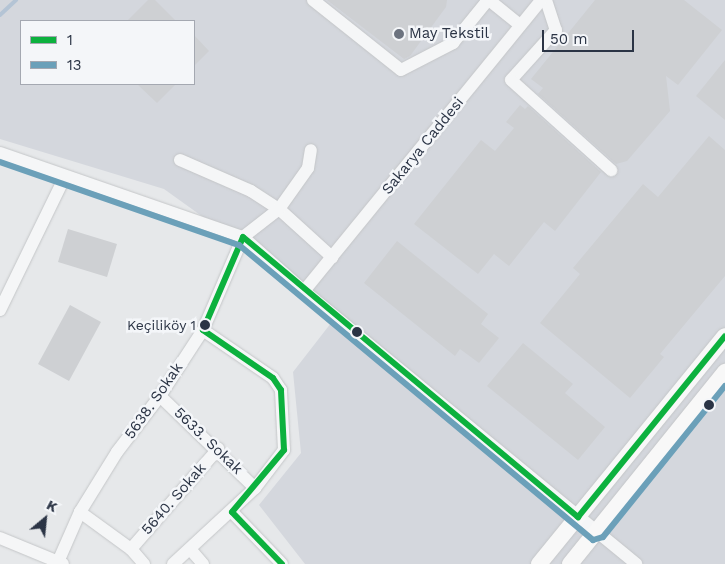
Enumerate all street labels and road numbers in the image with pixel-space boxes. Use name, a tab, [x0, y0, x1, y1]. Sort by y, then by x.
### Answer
street label: Sakarya Caddesi	[378, 94, 468, 198]
street label: 5638. Sokak	[121, 359, 187, 443]
street label: 5633. Sokak	[170, 404, 246, 478]
street label: 5640. Sokak	[138, 459, 210, 539]

